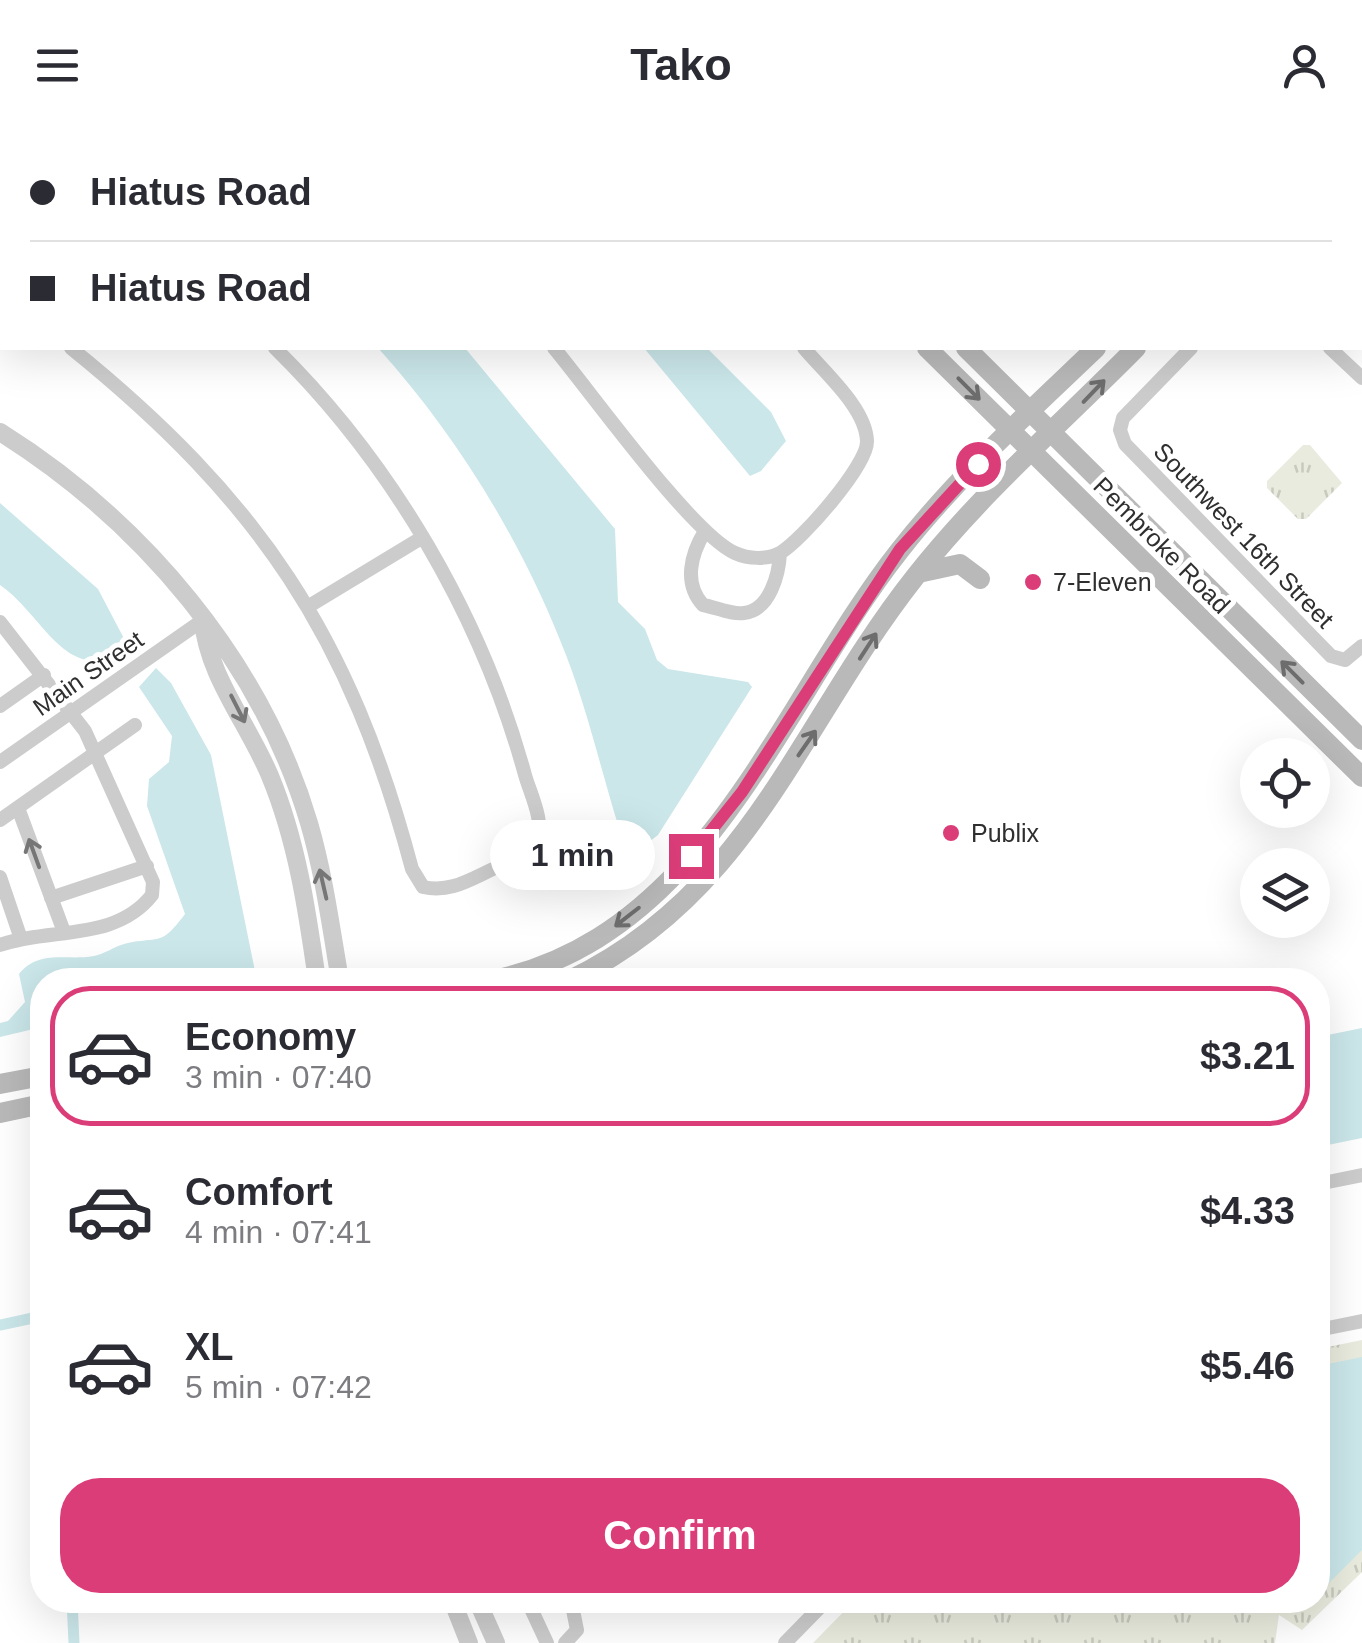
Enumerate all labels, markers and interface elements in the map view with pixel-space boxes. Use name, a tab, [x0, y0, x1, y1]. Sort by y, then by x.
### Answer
icon: menu	[30, 38, 85, 93]
icon: person	[1277, 38, 1332, 93]
text: Tako	[630, 39, 732, 90]
text: Hiatus Road	[90, 171, 312, 213]
text: Hiatus Road	[90, 267, 312, 309]
one-way arrow	[956, 377, 980, 401]
one-way arrow	[1081, 379, 1105, 404]
street label: Southwest 16th Street	[1148, 437, 1340, 633]
route start	[956, 442, 1001, 487]
street label: Pembroke Road	[1088, 471, 1236, 619]
place label: 7-Eleven	[1053, 568, 1152, 596]
marker: 7-Eleven	[1022, 571, 1044, 593]
street label: Main Street	[28, 625, 148, 721]
one-way arrow	[857, 632, 878, 661]
one-way arrow	[1281, 660, 1305, 684]
one-way arrow	[229, 694, 248, 724]
one-way arrow	[796, 730, 817, 757]
map controls	[1240, 738, 1330, 938]
button: locate	[1240, 738, 1330, 828]
place label: Publix	[971, 819, 1040, 847]
callout: 1 min	[491, 821, 656, 891]
marker: Publix	[940, 822, 962, 844]
route end	[669, 834, 714, 879]
text: 1 min	[531, 837, 614, 873]
one-way arrow	[24, 839, 42, 869]
button: layers	[1240, 848, 1330, 938]
one-way arrow	[313, 869, 331, 901]
one-way arrow	[615, 906, 641, 928]
icon: car	[65, 1011, 155, 1101]
text: Economy	[185, 1016, 356, 1058]
text: $3.21	[1200, 1035, 1295, 1077]
text: 3 min · 07:40	[185, 1059, 372, 1095]
icon: car	[65, 1166, 155, 1256]
text: Comfort	[185, 1171, 333, 1213]
text: $4.33	[1200, 1190, 1295, 1232]
text: 4 min · 07:41	[185, 1214, 372, 1250]
icon: car	[65, 1321, 155, 1411]
text: XL	[185, 1326, 234, 1368]
text: $5.46	[1200, 1345, 1295, 1387]
text: 5 min · 07:42	[185, 1369, 372, 1405]
button: Confirm	[60, 1478, 1300, 1593]

